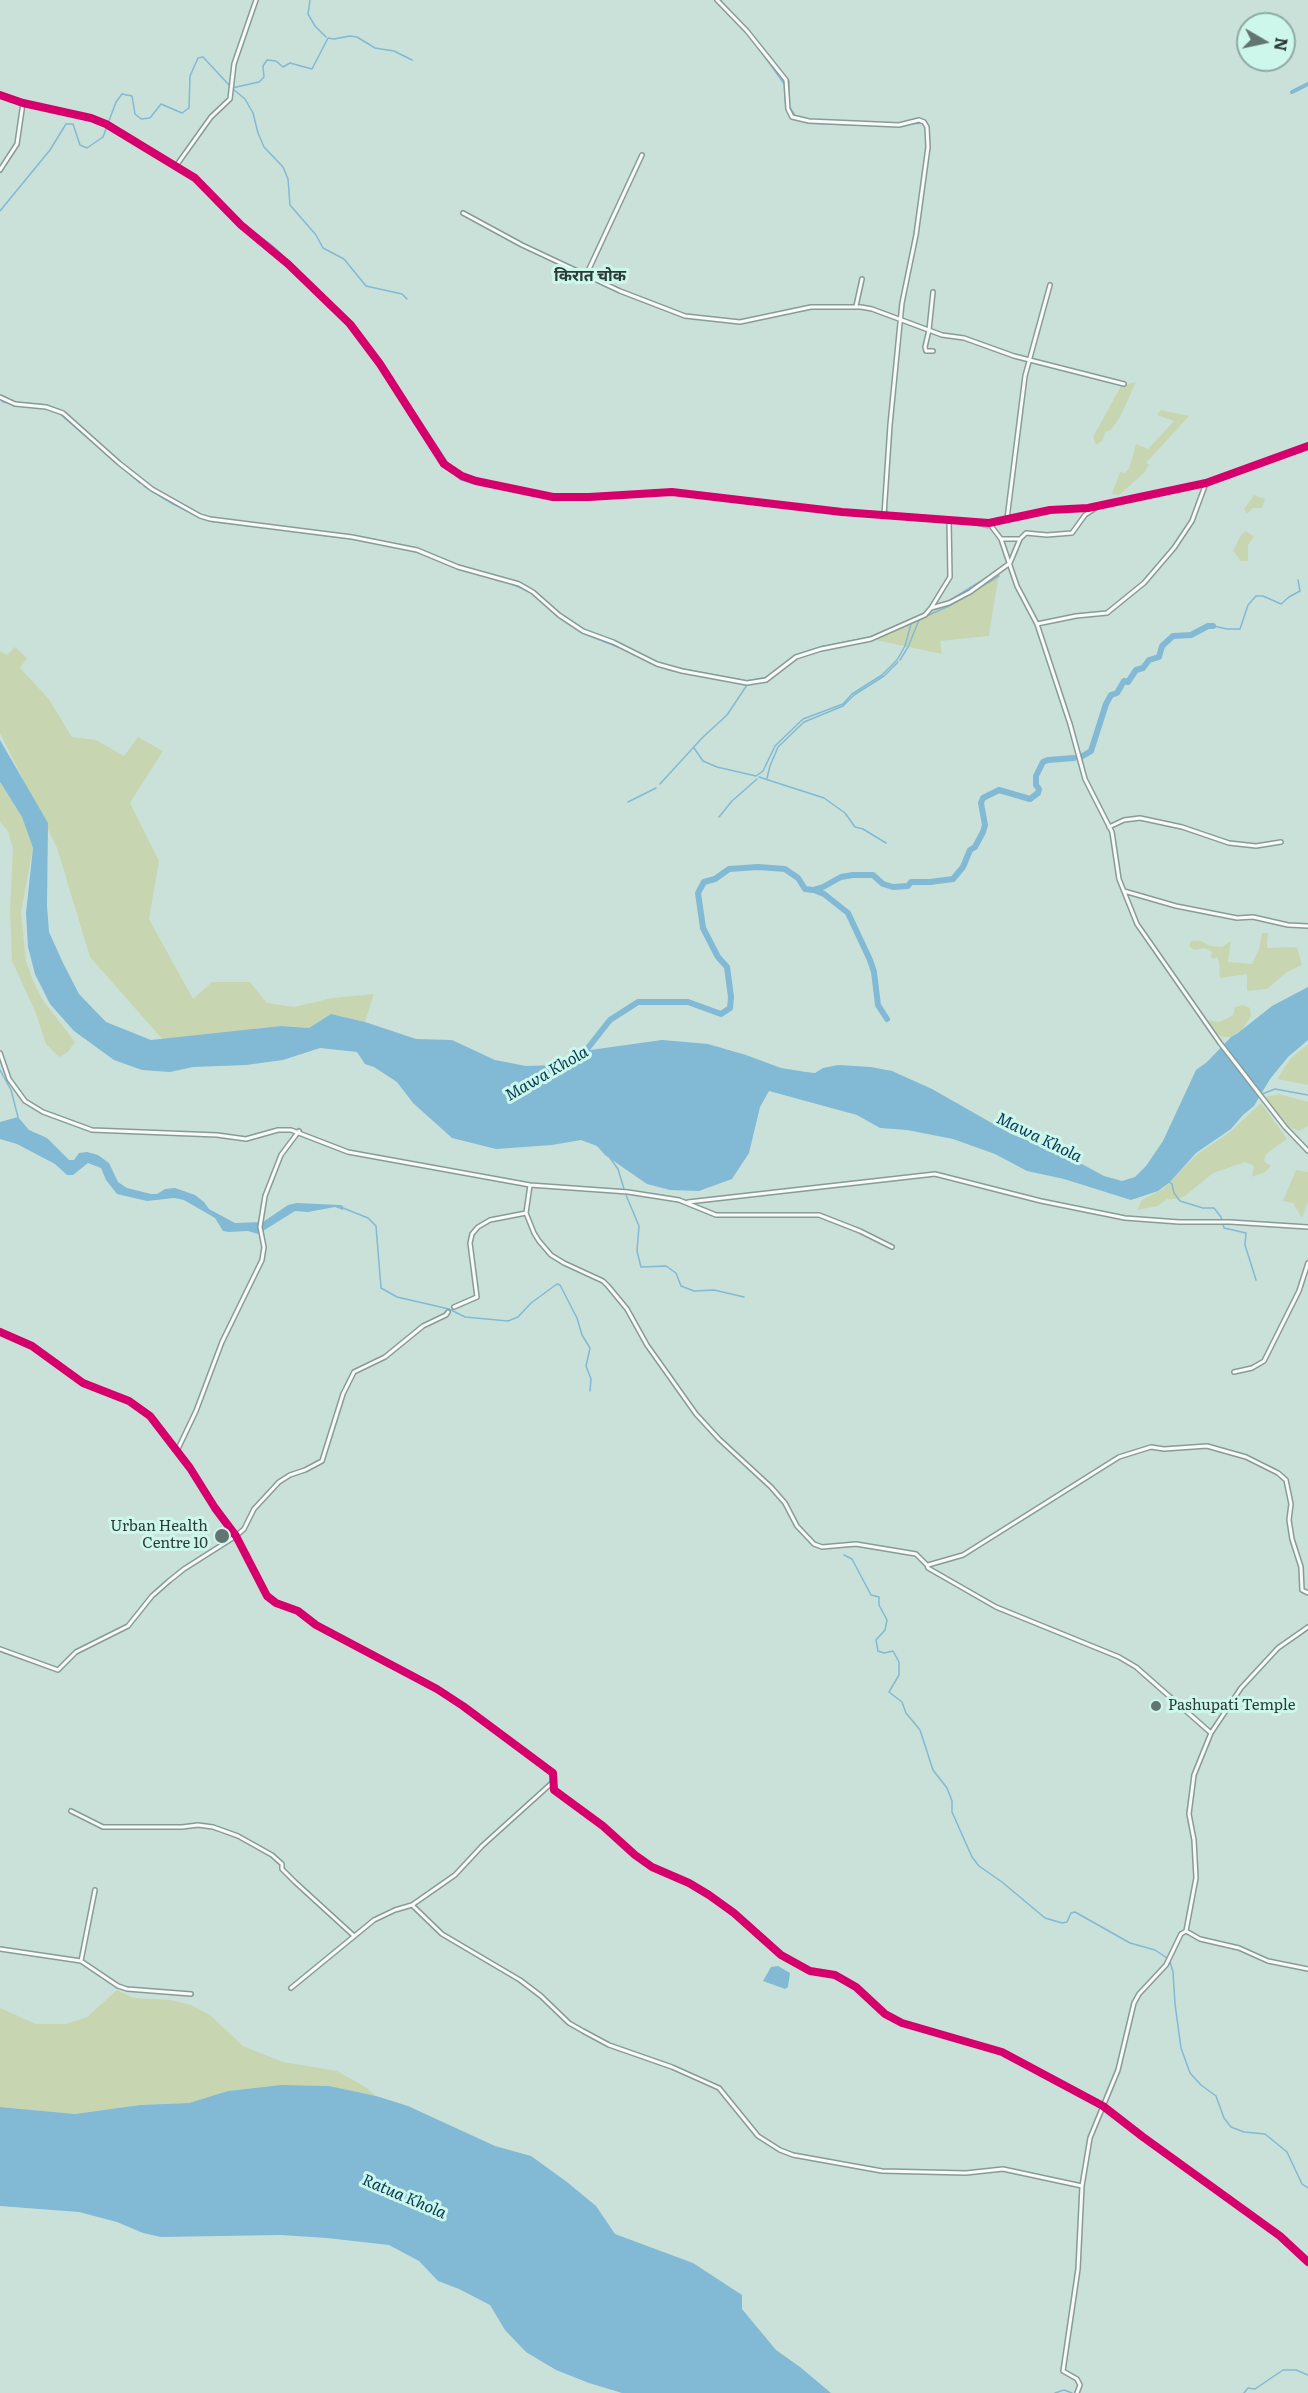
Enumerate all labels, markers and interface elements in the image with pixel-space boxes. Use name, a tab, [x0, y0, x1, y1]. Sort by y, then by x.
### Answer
north arrow	[1236, 12, 1296, 72]
text: N	[1269, 36, 1295, 53]
district label: किरात चोक	[554, 266, 626, 286]
water label: Mawa Khola	[502, 1043, 592, 1105]
water label: Mawa Khola	[993, 1109, 1085, 1167]
place label: Urban Health Centre 10	[110, 1518, 208, 1553]
marker: Urban Health Centre 10	[213, 1527, 231, 1545]
place label: Pashupati Temple	[1168, 1697, 1295, 1715]
marker: Pashupati Temple	[1149, 1699, 1163, 1713]
water label: Ratua Khola	[359, 2171, 449, 2223]

